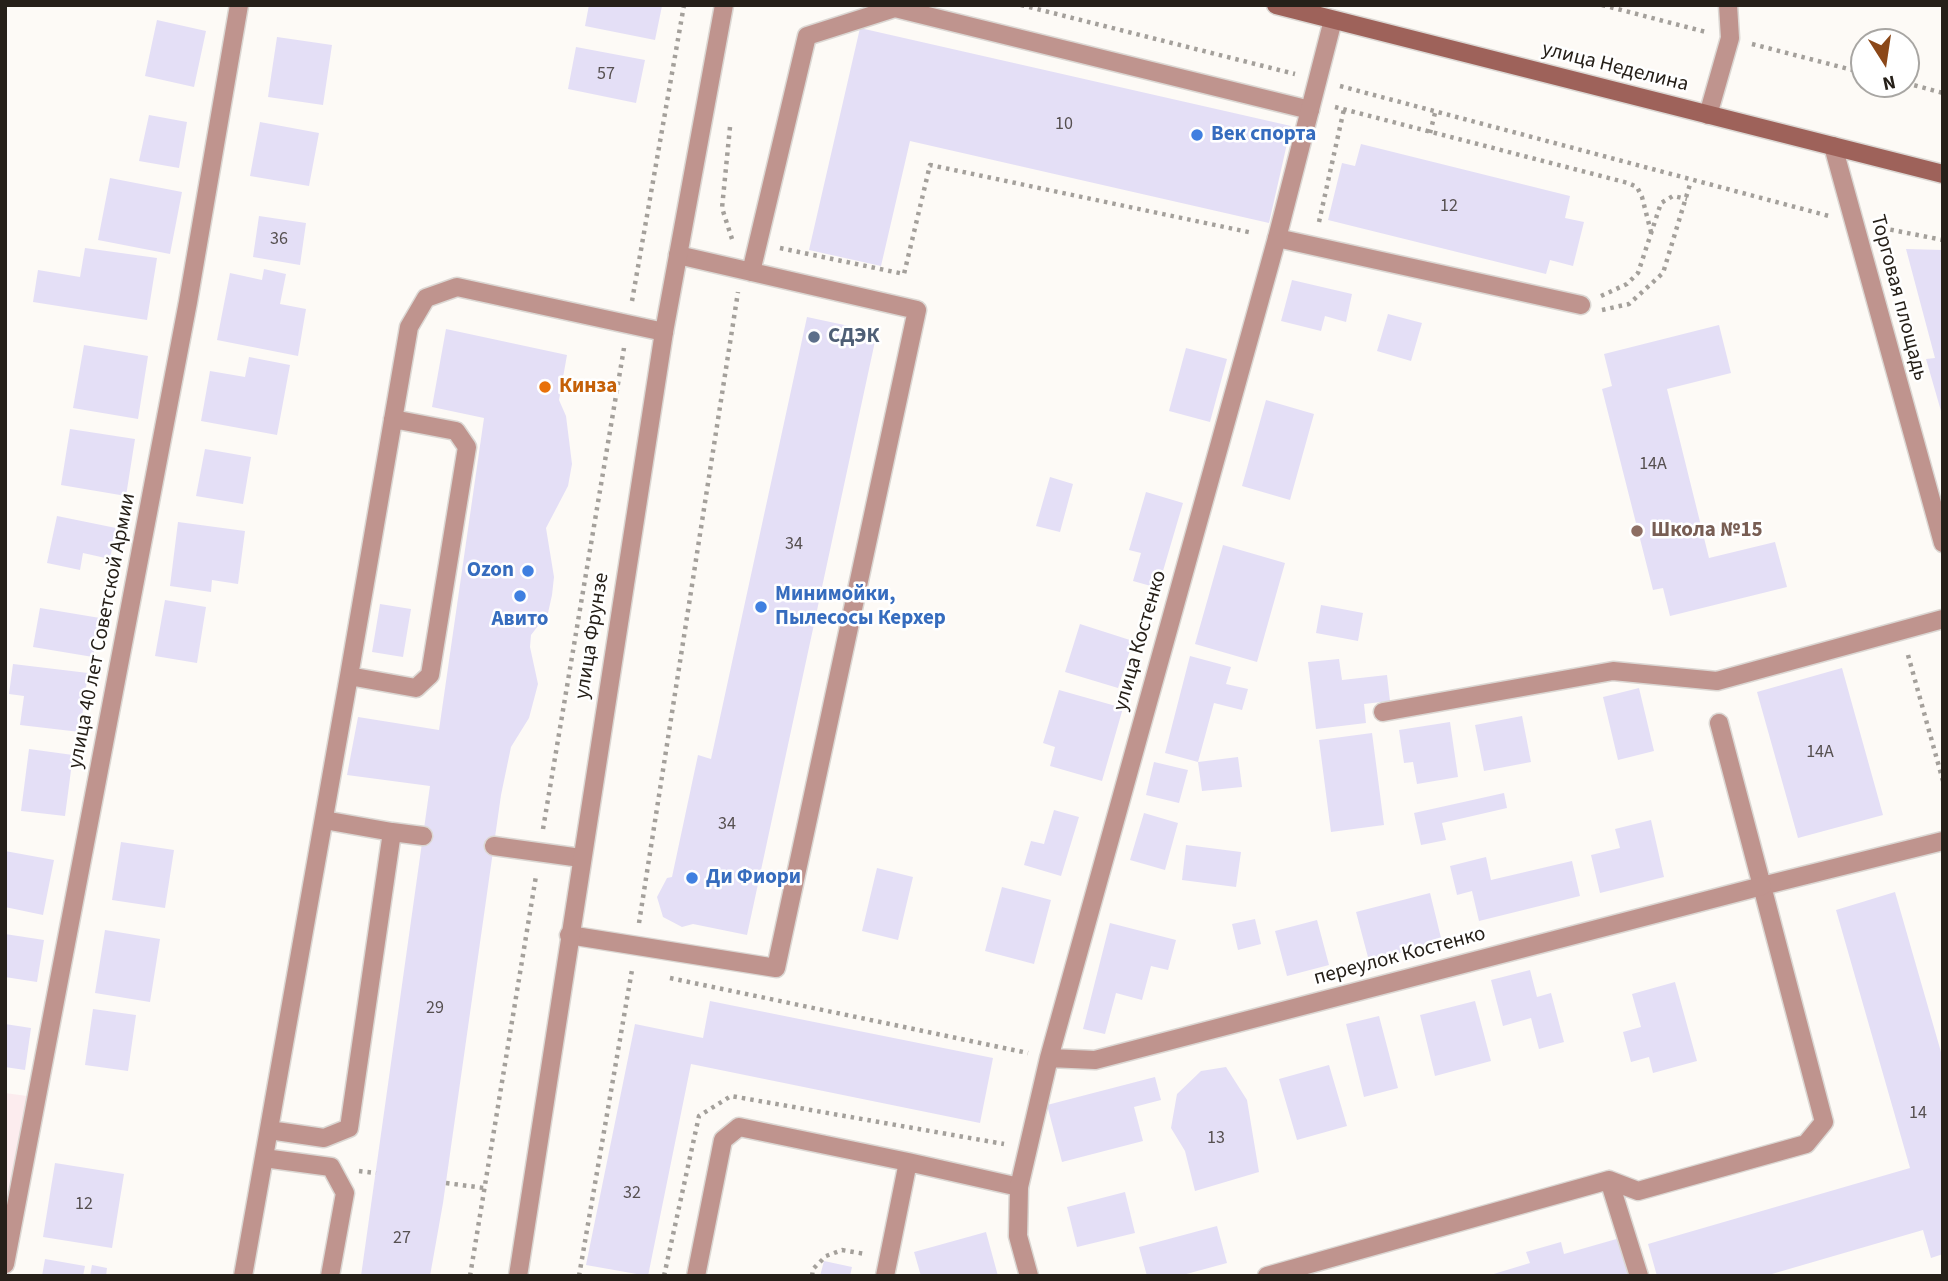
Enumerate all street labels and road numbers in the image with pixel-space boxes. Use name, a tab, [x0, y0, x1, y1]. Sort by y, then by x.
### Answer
street label: улица Неделина	[1539, 38, 1691, 98]
street label: Торговая площадь	[1864, 212, 1932, 384]
street label: улица 40 лет Советской Армии	[64, 491, 142, 771]
street label: улица Костенко	[1109, 568, 1173, 714]
street label: улица Фрунзе	[571, 571, 615, 701]
street label: переулок Костенко	[1311, 922, 1489, 992]

